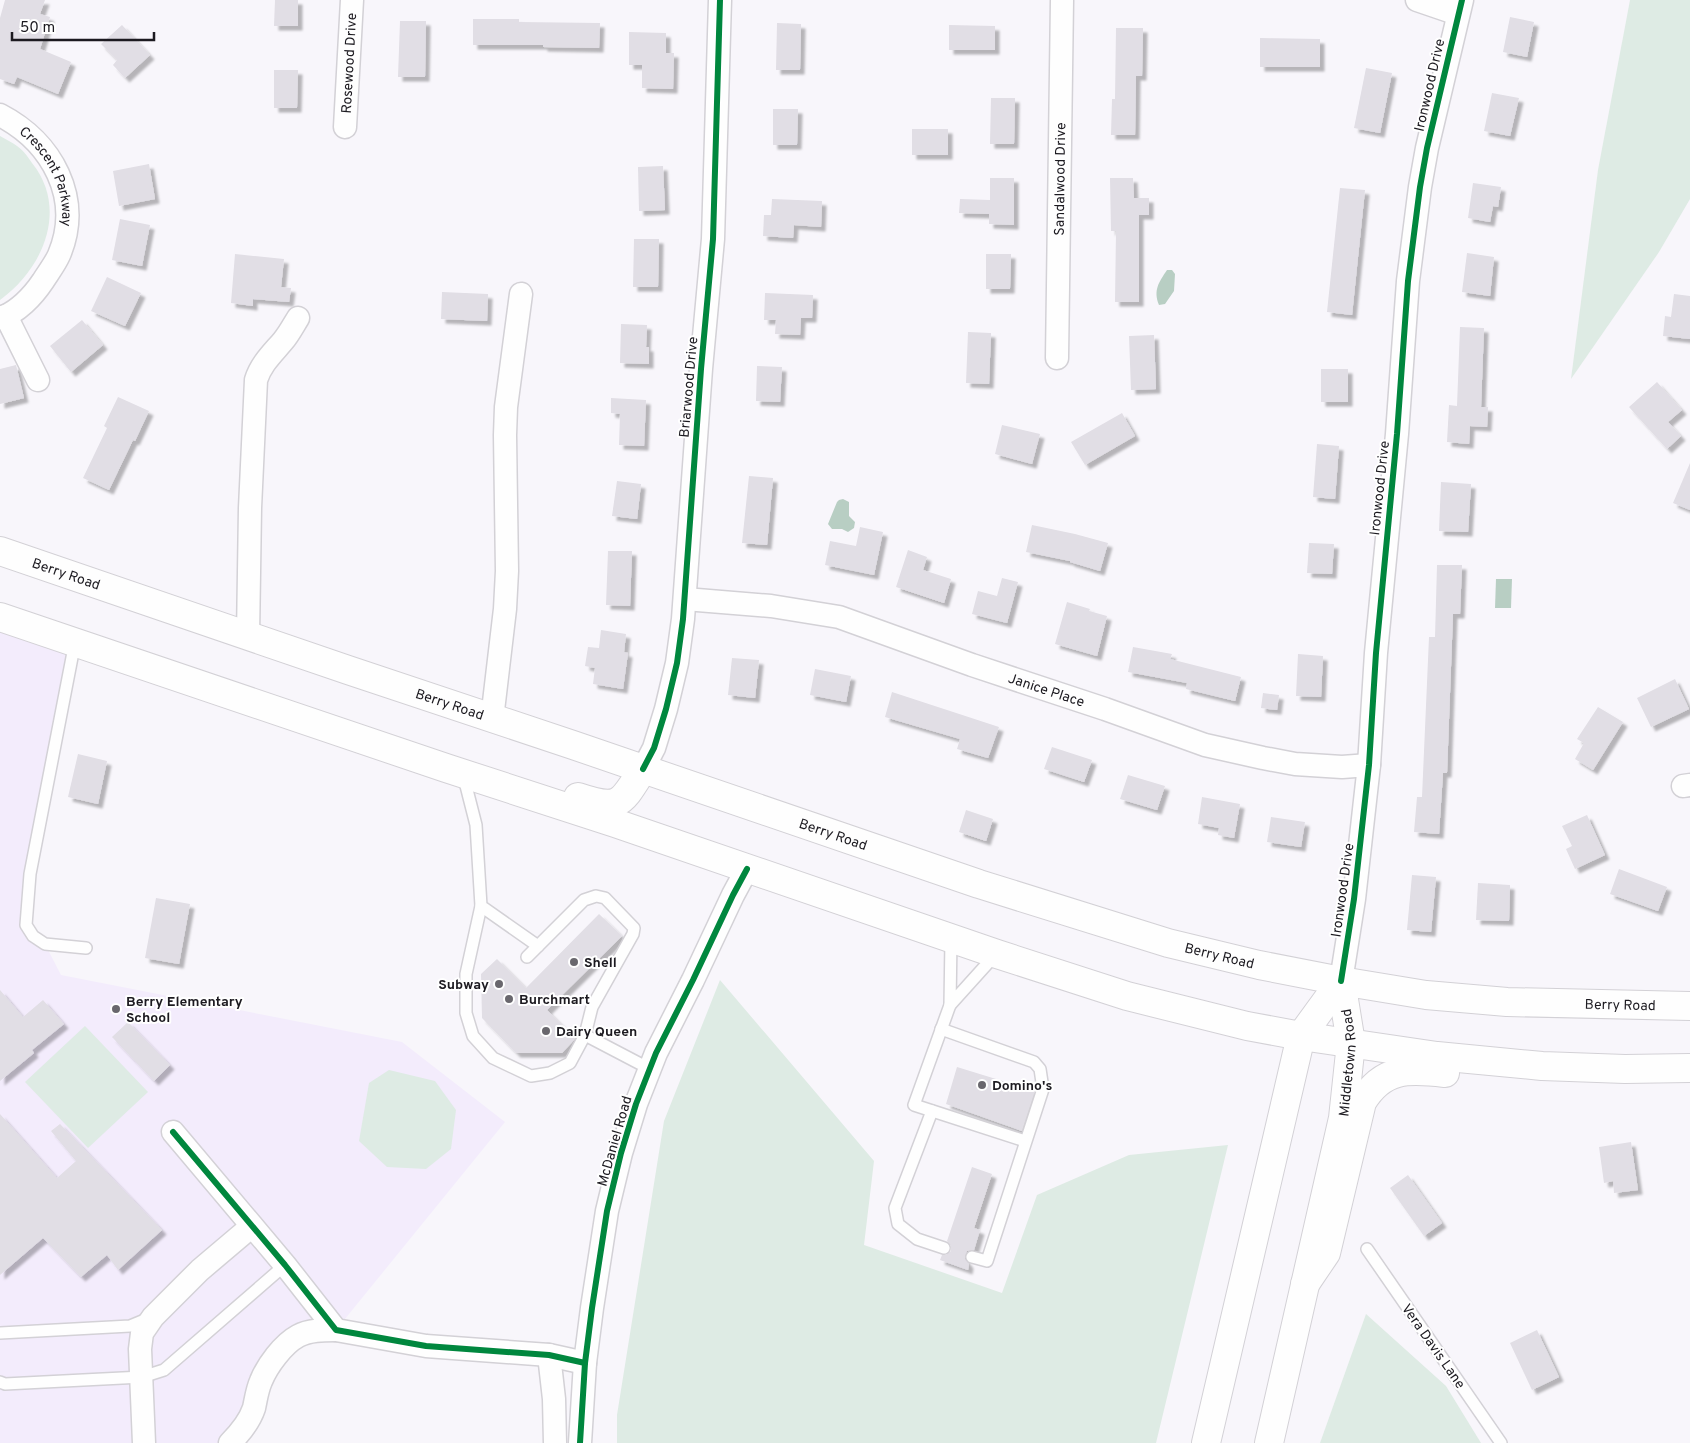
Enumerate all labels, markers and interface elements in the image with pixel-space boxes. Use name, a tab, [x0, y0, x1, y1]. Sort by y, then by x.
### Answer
scale bar	[12, 10, 155, 42]
street label: Rosewood Drive	[339, 12, 361, 114]
text: 50 m	[20, 19, 55, 38]
street label: Ironwood Drive	[1412, 37, 1449, 133]
street label: Sandalwood Drive	[1052, 122, 1070, 236]
street label: Crescent Parkway	[15, 123, 74, 227]
street label: Briarwood Drive	[677, 336, 702, 438]
street label: Ironwood Drive	[1367, 440, 1394, 536]
street label: Berry Road	[29, 556, 102, 595]
street label: Janice Place	[1006, 671, 1086, 712]
street label: Berry Road	[413, 686, 486, 725]
street label: Berry Road	[796, 816, 869, 855]
street label: Ironwood Drive	[1328, 842, 1358, 938]
street label: Berry Road	[1183, 940, 1256, 974]
place label: Shell	[584, 955, 617, 972]
marker: Shell	[568, 956, 580, 968]
place label: Subway	[438, 977, 489, 994]
marker: Subway	[493, 978, 505, 990]
place label: Burchmart	[519, 992, 590, 1009]
marker: Burchmart	[503, 993, 515, 1005]
place label: Berry Elementary School	[126, 994, 243, 1027]
street label: Berry Road	[1585, 997, 1656, 1015]
marker: Berry Elementary School	[110, 1003, 122, 1015]
street label: Middletown Road	[1336, 1008, 1361, 1117]
place label: Dairy Queen	[556, 1024, 637, 1041]
marker: Dairy Queen	[540, 1025, 552, 1037]
place label: Domino's	[992, 1078, 1052, 1095]
marker: Domino's	[976, 1079, 988, 1091]
street label: McDaniel Road	[594, 1094, 636, 1189]
street label: Vera Davis Lane	[1397, 1301, 1468, 1392]

